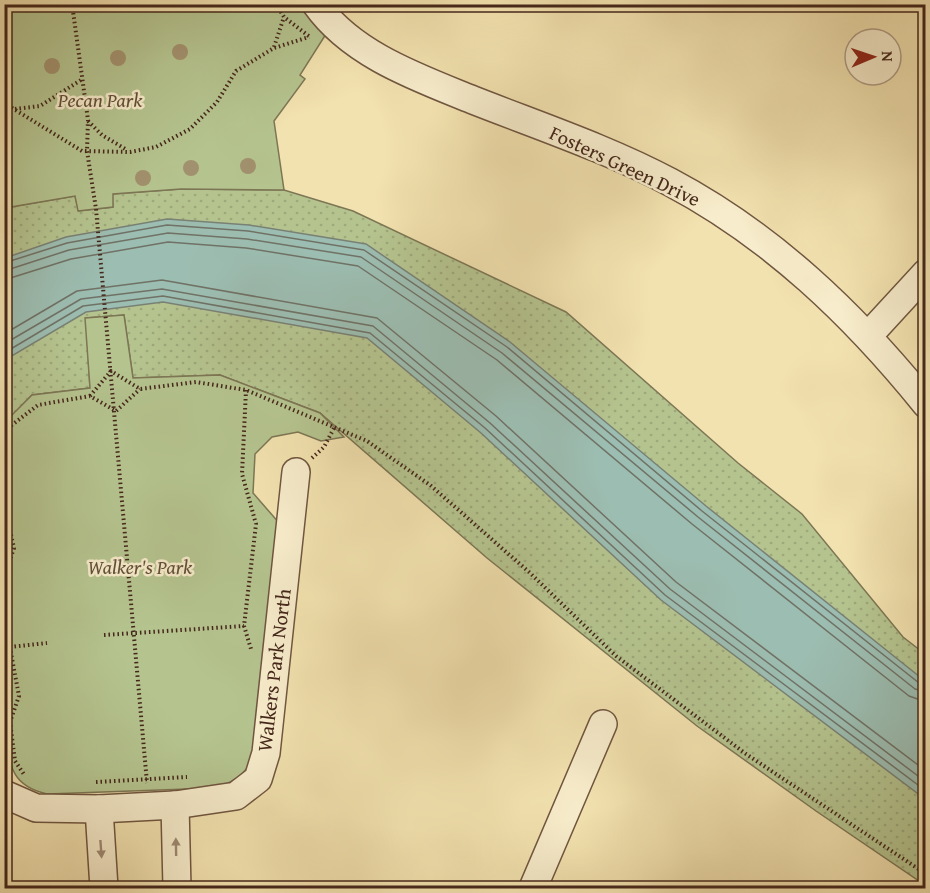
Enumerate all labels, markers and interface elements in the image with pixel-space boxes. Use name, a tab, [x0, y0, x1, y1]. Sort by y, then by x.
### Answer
north arrow	[843, 27, 903, 87]
text: N	[876, 51, 900, 63]
park label: Pecan Park	[57, 85, 143, 114]
street label: Fosters Green Drive	[545, 118, 705, 213]
park label: Walker's Park	[88, 552, 193, 581]
street label: Walkers Park North	[249, 587, 298, 753]
one-way arrow	[171, 837, 181, 856]
one-way arrow	[96, 839, 106, 858]

